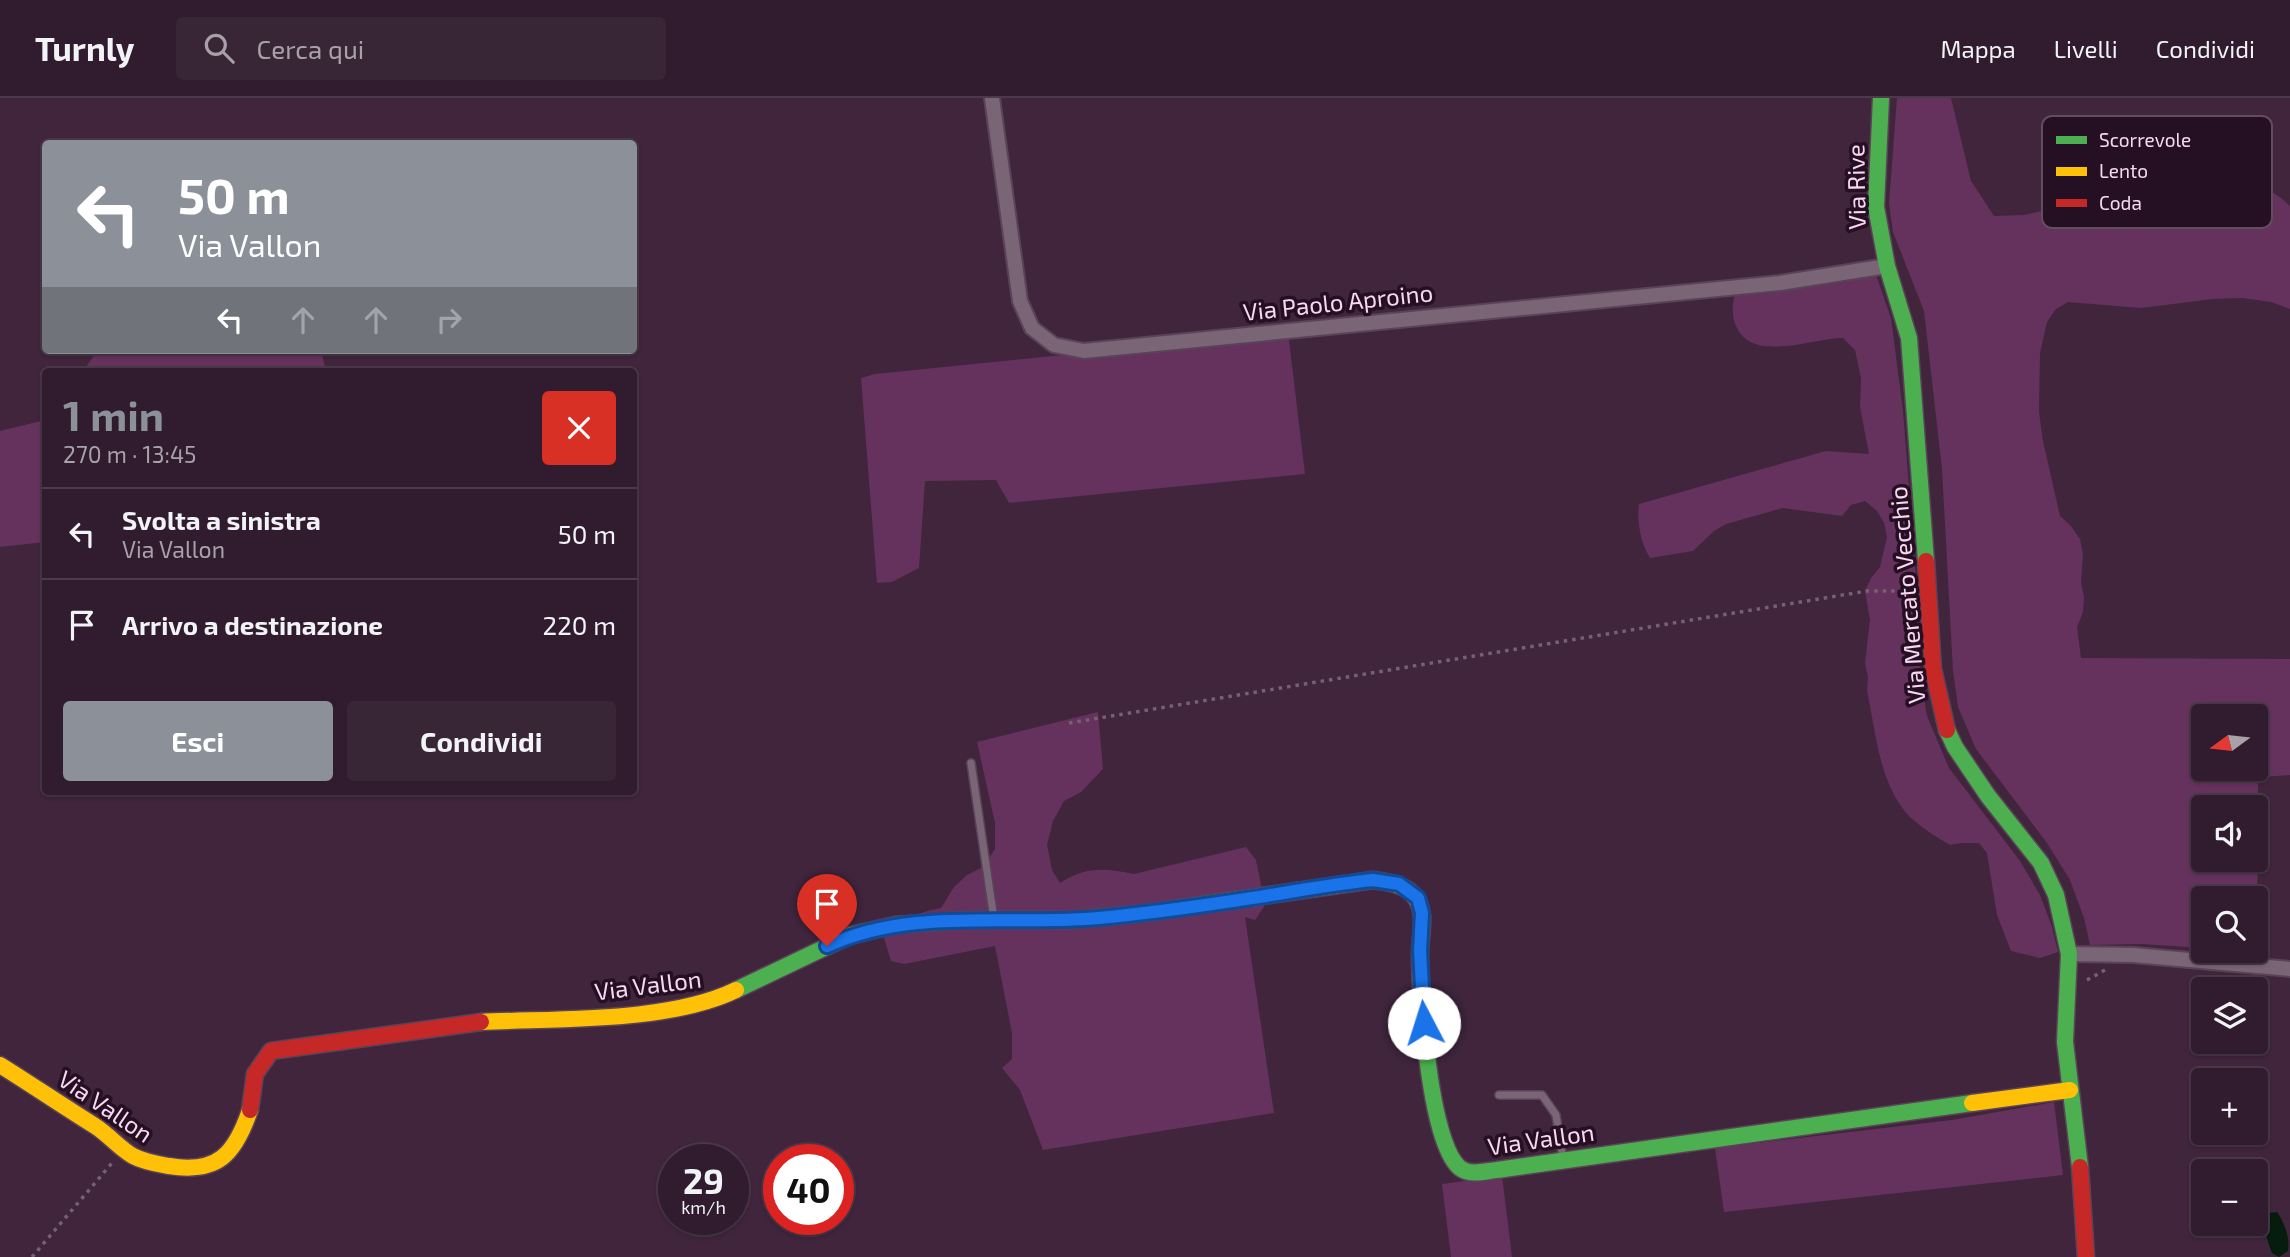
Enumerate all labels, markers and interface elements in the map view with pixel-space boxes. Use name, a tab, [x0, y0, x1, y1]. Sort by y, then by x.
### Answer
search box	[176, 17, 666, 80]
text: Turnly	[35, 28, 134, 68]
icon: search	[200, 29, 238, 67]
text: Cerca qui	[256, 33, 364, 64]
text: Mappa	[1940, 34, 2016, 63]
text: Livelli	[2054, 34, 2118, 63]
text: Condividi	[2156, 34, 2255, 63]
legend	[2042, 116, 2272, 228]
text: Scorrevole	[2099, 128, 2191, 151]
street label: Via Rive	[1840, 144, 1871, 230]
text: Lento	[2099, 159, 2148, 182]
text: 50 m	[178, 165, 290, 224]
icon: left	[63, 168, 154, 259]
text: Coda	[2099, 191, 2142, 214]
text: Via Vallon	[178, 225, 321, 263]
street label: Via Paolo Aproino	[1241, 277, 1434, 326]
icon: left	[211, 301, 249, 339]
icon: ahead	[284, 301, 322, 339]
icon: ahead	[357, 301, 395, 339]
icon: right	[430, 301, 468, 339]
text: 1 min	[63, 389, 164, 439]
button: close	[542, 391, 616, 465]
text: 270 m · 13:45	[63, 440, 196, 468]
street label: Via Mercato Vecchio	[1883, 485, 1930, 705]
text: Svolta a sinistra	[122, 504, 321, 535]
icon: left	[63, 515, 101, 553]
text: 50 m	[558, 518, 616, 549]
text: Via Vallon	[122, 535, 225, 563]
icon: arrive	[63, 606, 101, 644]
text: Arrivo a destinazione	[122, 609, 383, 640]
text: 220 m	[543, 609, 616, 640]
button: Esci	[63, 701, 333, 781]
button: Condividi	[347, 701, 616, 781]
north arrow	[2191, 704, 2268, 780]
map controls	[2191, 704, 2268, 1236]
button: sound	[2191, 795, 2268, 872]
pin	[797, 874, 857, 946]
icon: arrive	[808, 885, 846, 923]
button: search	[2191, 886, 2268, 963]
street label: Via Vallon	[593, 964, 703, 1005]
button: layers	[2191, 977, 2268, 1054]
position arrow	[1387, 986, 1461, 1060]
street label: Via Vallon	[53, 1064, 159, 1148]
button: +	[2191, 1068, 2268, 1145]
street label: Via Vallon	[1486, 1117, 1596, 1160]
speed limit sign: 40	[763, 1144, 854, 1235]
text: 29	[683, 1159, 724, 1201]
button: −	[2191, 1159, 2268, 1236]
text: km/h	[681, 1196, 726, 1218]

